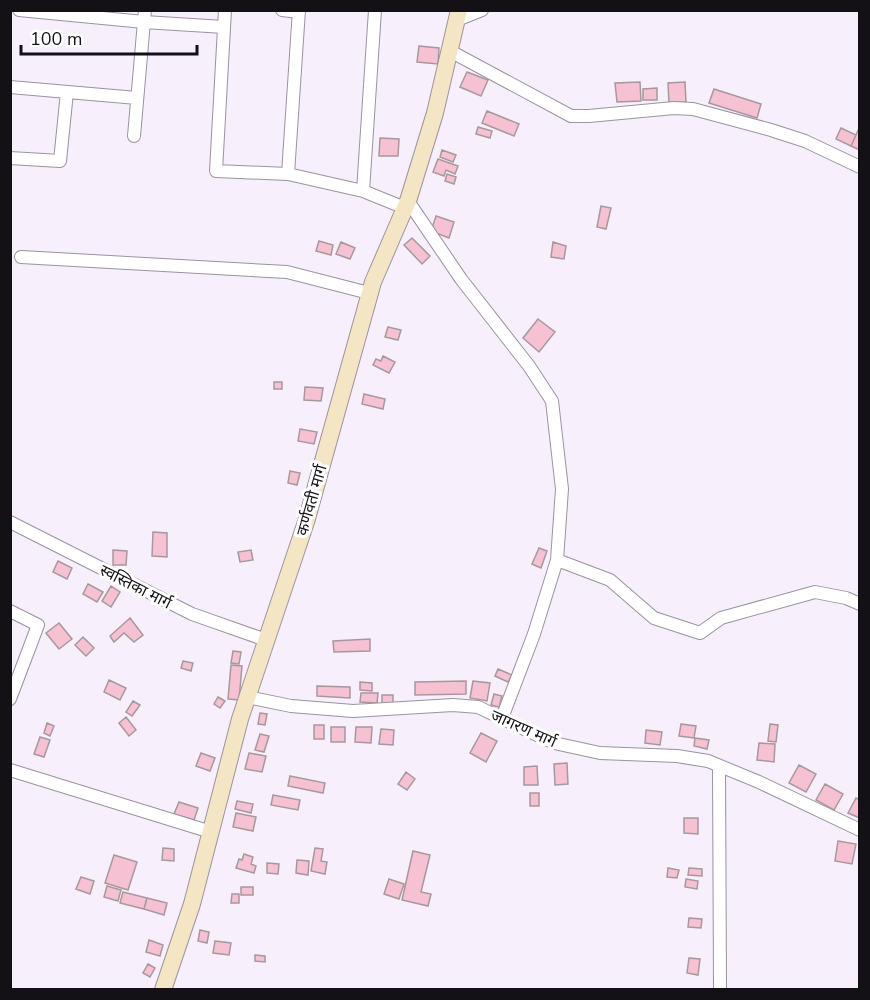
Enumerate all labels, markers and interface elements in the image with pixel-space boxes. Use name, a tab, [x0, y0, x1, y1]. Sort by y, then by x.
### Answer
scale bar	[21, 18, 196, 56]
text: 100 m	[30, 27, 82, 51]
street label: कर्णवती मार्ग	[291, 461, 333, 538]
street label: स्वस्तिका मार्ग	[96, 559, 176, 615]
street label: जागरण मार्ग	[487, 705, 561, 754]

